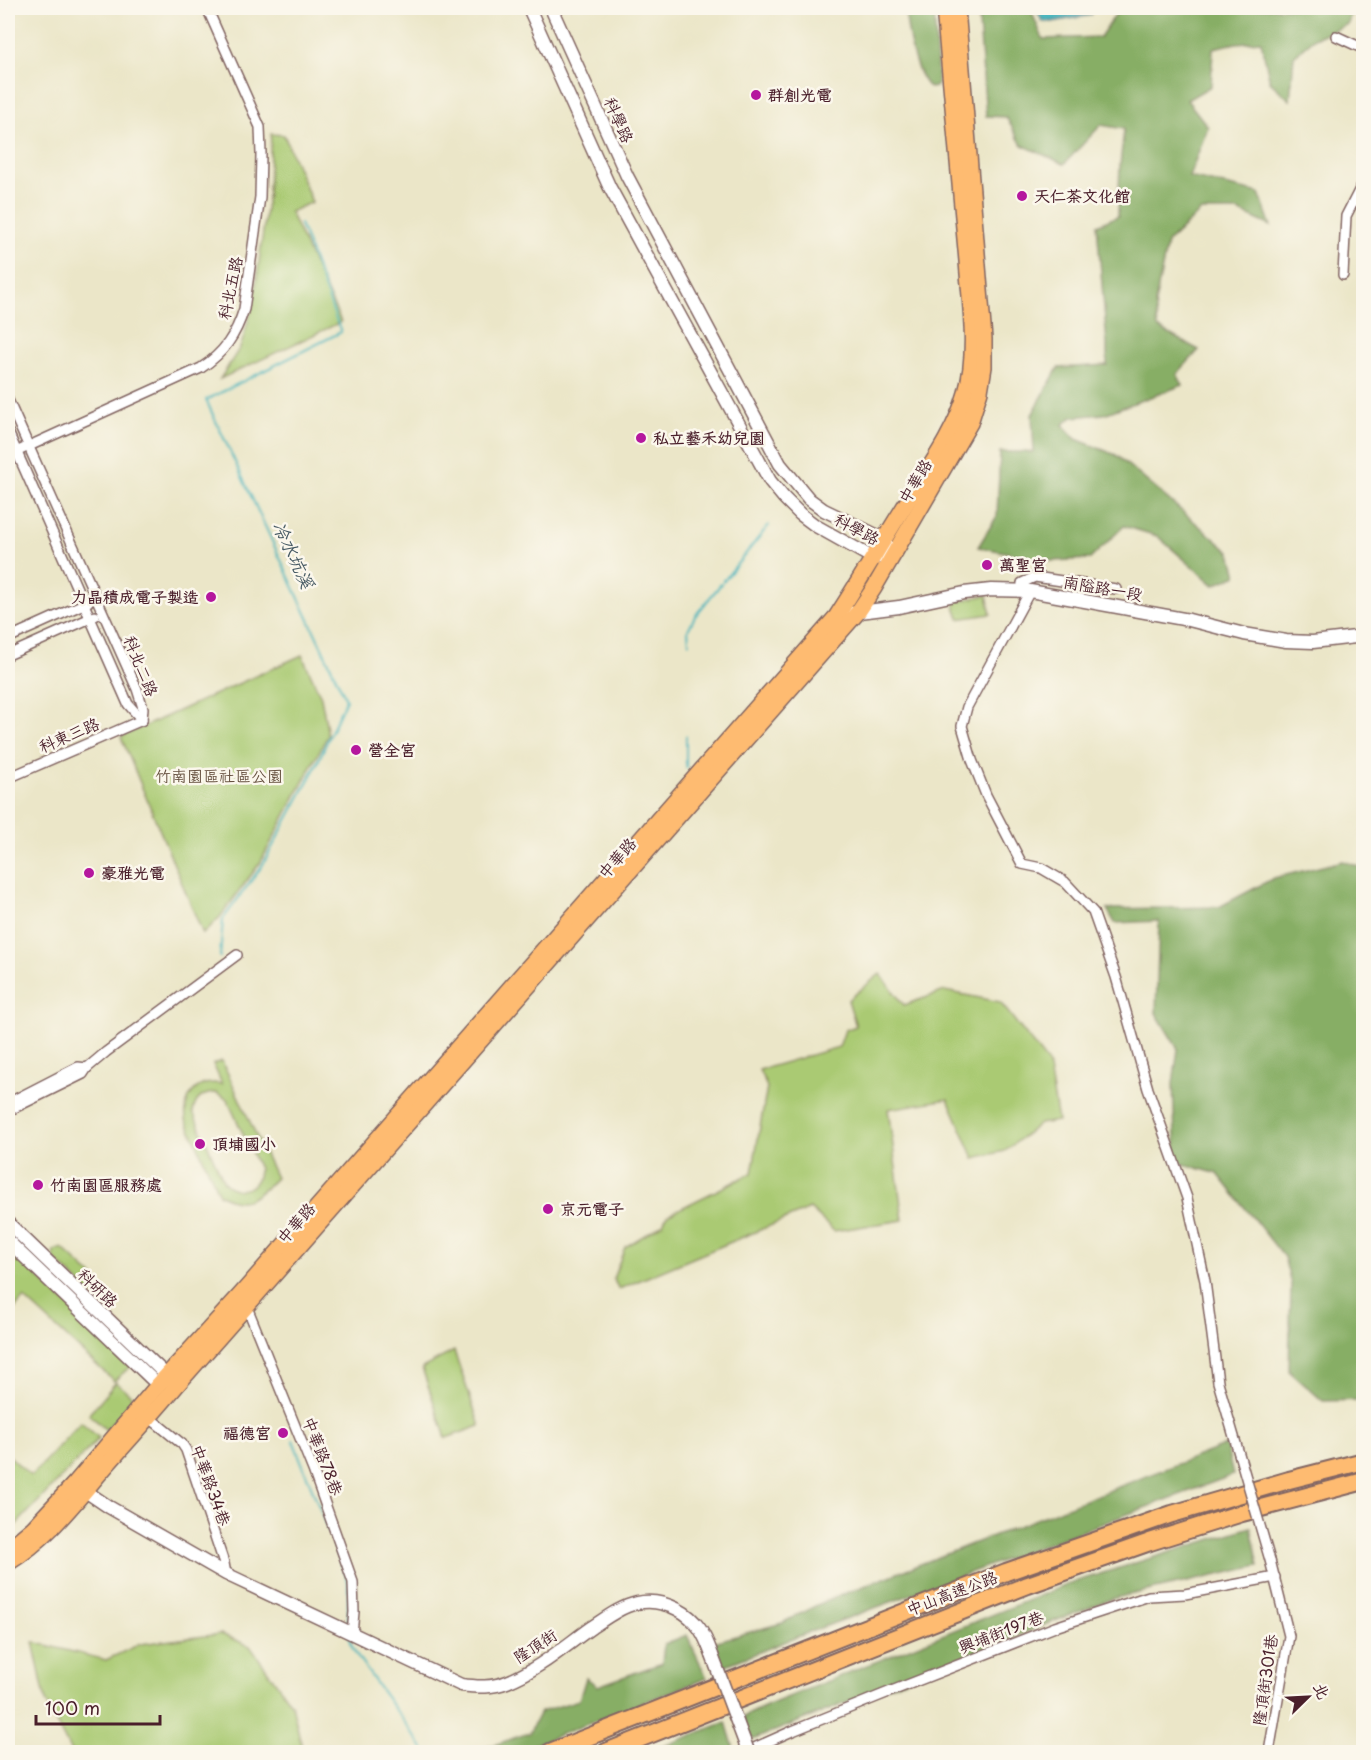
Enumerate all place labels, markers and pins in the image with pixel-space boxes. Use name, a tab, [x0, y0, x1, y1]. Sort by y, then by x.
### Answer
place label: 群創光電	[768, 82, 832, 106]
marker: 群創光電	[749, 88, 763, 102]
place label: 天仁茶文化館	[1034, 183, 1130, 207]
marker: 天仁茶文化館	[1015, 189, 1029, 203]
place label: 私立藝禾幼兒園	[653, 425, 765, 449]
marker: 私立藝禾幼兒園	[634, 431, 648, 445]
place label: 萬聖宮	[999, 552, 1047, 576]
marker: 萬聖宮	[980, 558, 994, 572]
place label: 力晶積成電子製造	[71, 584, 199, 608]
marker: 力晶積成電子製造	[204, 590, 218, 604]
place label: 營全宮	[368, 737, 416, 761]
marker: 營全宮	[349, 743, 363, 757]
place label: 豪雅光電	[101, 860, 165, 884]
marker: 豪雅光電	[82, 866, 96, 880]
place label: 頂埔國小	[212, 1131, 276, 1155]
marker: 頂埔國小	[193, 1137, 207, 1151]
place label: 竹南園區服務處	[50, 1172, 162, 1196]
marker: 竹南園區服務處	[31, 1178, 45, 1192]
place label: 京元電子	[560, 1196, 624, 1220]
marker: 京元電子	[541, 1202, 555, 1216]
place label: 福德宮	[223, 1420, 271, 1444]
marker: 福德宮	[276, 1426, 290, 1440]

